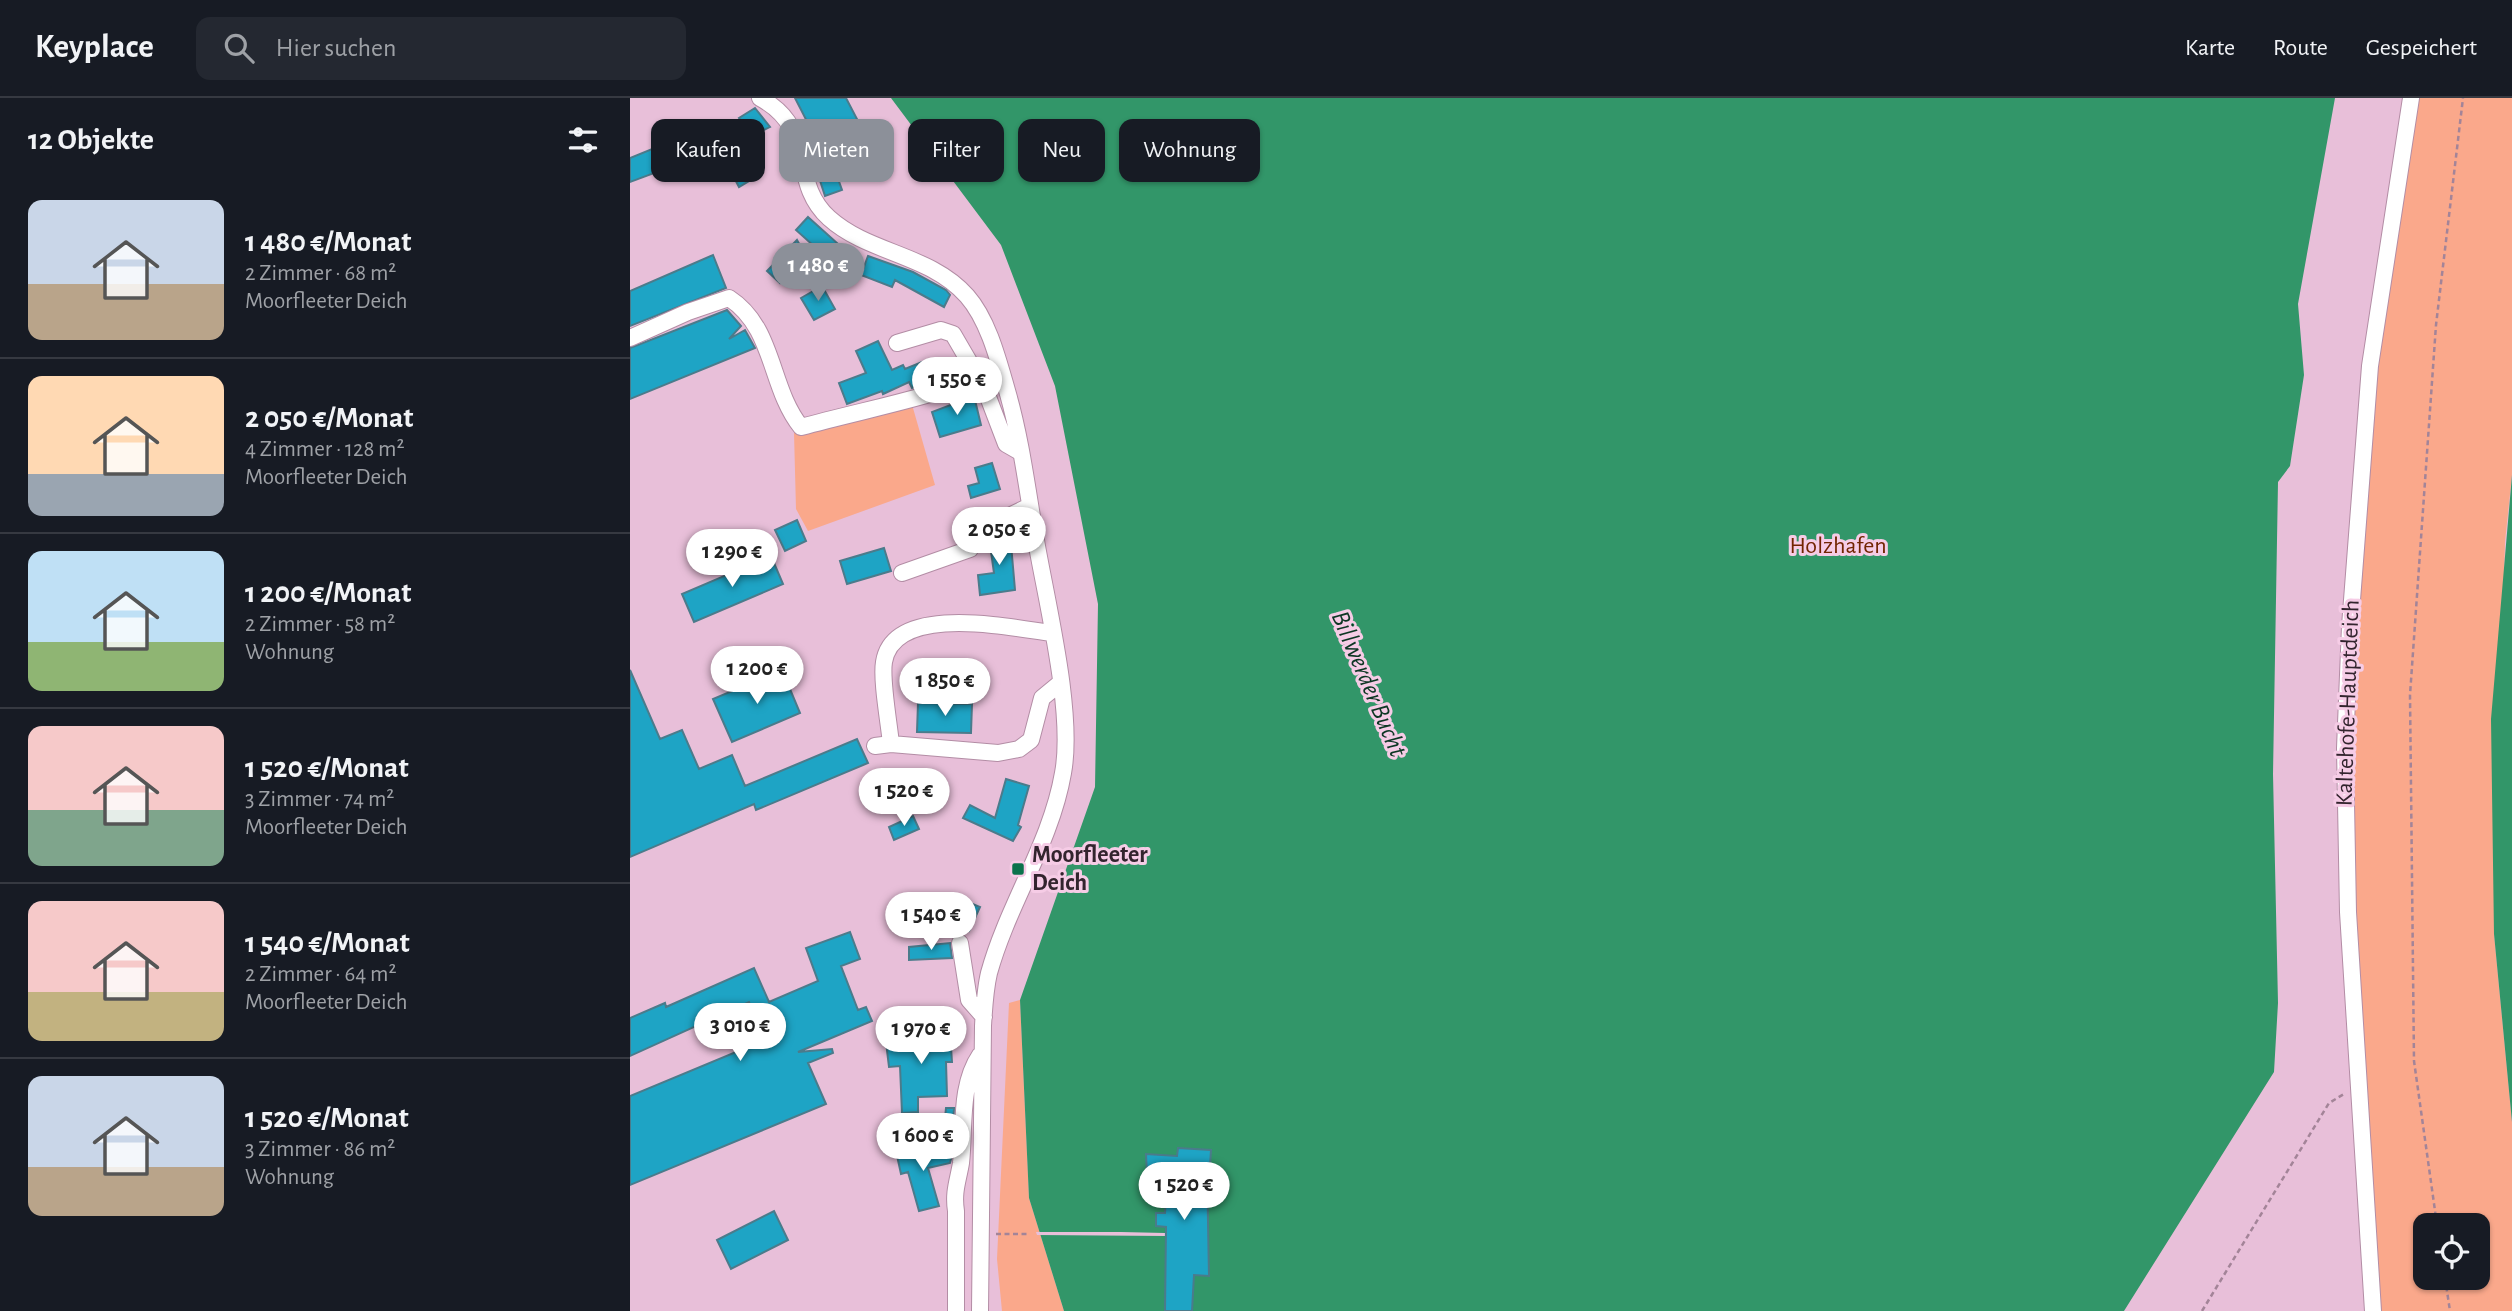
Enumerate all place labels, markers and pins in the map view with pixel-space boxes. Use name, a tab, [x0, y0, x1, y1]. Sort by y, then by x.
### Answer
pin: 1 480 €	[753, 244, 883, 303]
pin: 1 550 €	[892, 358, 1022, 417]
pin: 2 050 €	[934, 508, 1064, 567]
pin: 1 290 €	[667, 530, 797, 589]
pin: 1 200 €	[692, 646, 822, 706]
pin: 1 850 €	[880, 658, 1010, 718]
pin: 1 520 €	[839, 768, 969, 828]
place label: Moorfleeter Deich	[1032, 843, 1148, 895]
marker: Moorfleeter Deich	[1010, 861, 1026, 877]
pin: 1 540 €	[866, 892, 996, 952]
pin: 3 010 €	[675, 1004, 805, 1063]
pin: 1 970 €	[856, 1006, 986, 1066]
pin: 1 600 €	[858, 1114, 988, 1173]
pin: 1 520 €	[1119, 1162, 1249, 1222]

